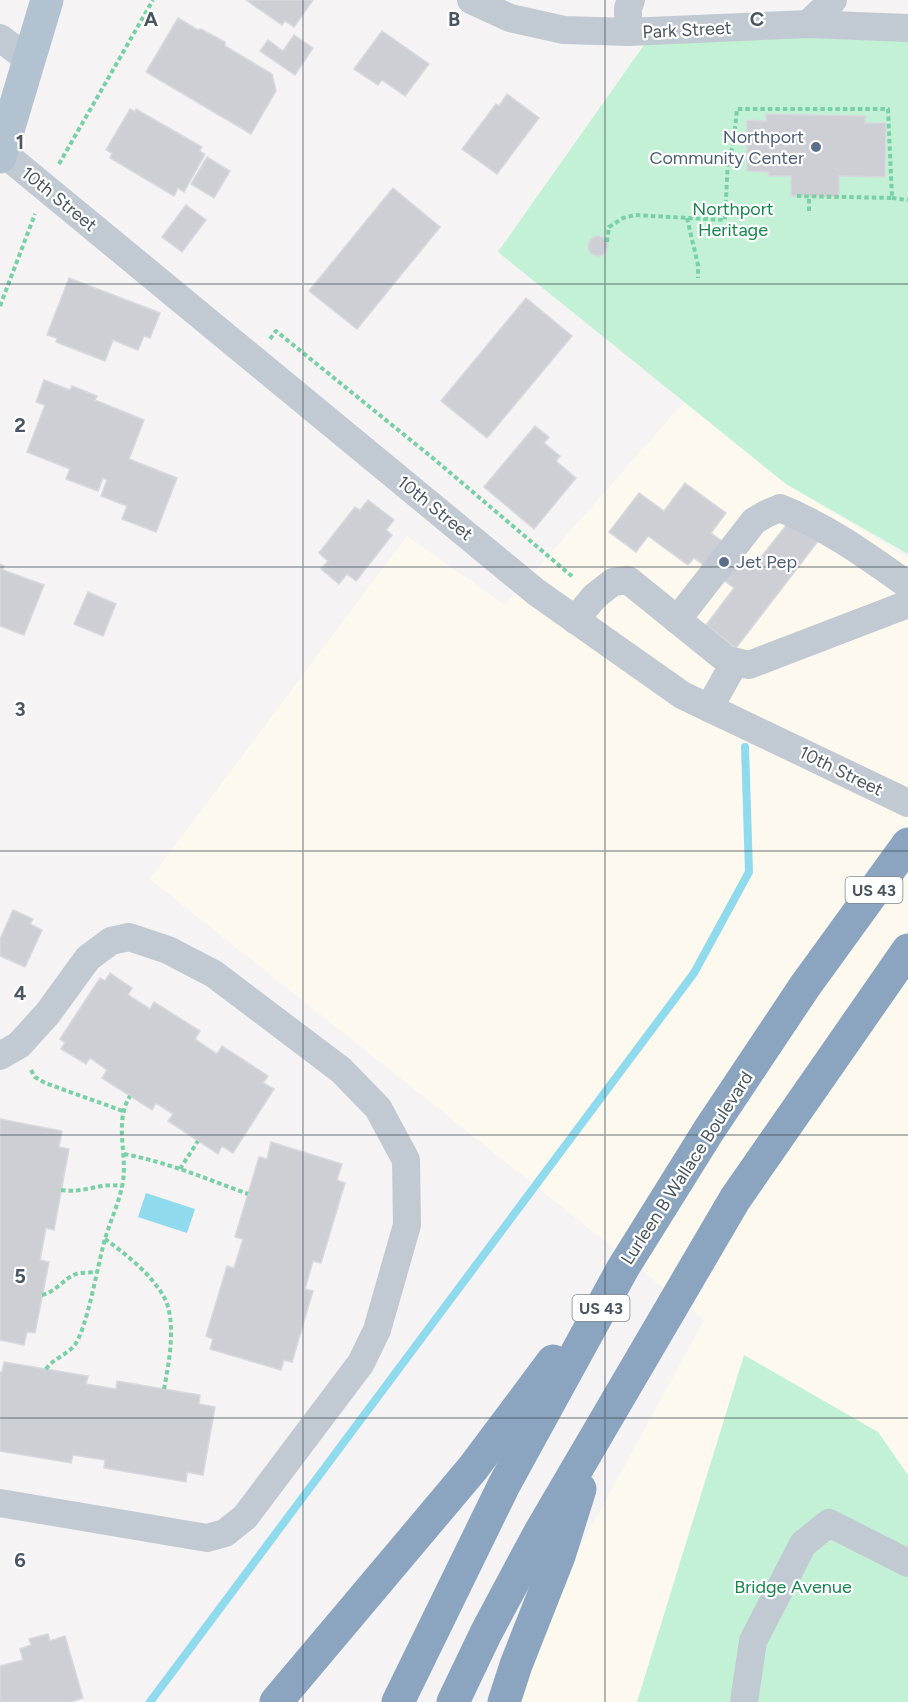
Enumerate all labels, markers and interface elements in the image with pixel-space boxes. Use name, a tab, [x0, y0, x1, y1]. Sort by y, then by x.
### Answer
text: A	[144, 7, 159, 31]
text: B	[448, 7, 460, 31]
text: C	[750, 7, 764, 31]
street label: Park Street	[642, 17, 732, 43]
place label: Northport Community Center	[649, 126, 804, 169]
text: 1	[16, 130, 24, 154]
marker: Northport Community Center	[809, 140, 823, 154]
street label: 10th Street	[17, 162, 101, 236]
park label: Northport Heritage	[692, 198, 774, 241]
text: 2	[14, 413, 26, 437]
street label: 10th Street	[393, 471, 477, 545]
place label: Jet Pep	[736, 551, 797, 573]
marker: Jet Pep	[717, 555, 731, 569]
text: 3	[14, 697, 26, 721]
street label: 10th Street	[795, 741, 887, 801]
road number: US 43	[846, 877, 902, 903]
text: 4	[14, 981, 27, 1005]
street label: Lurleen B Wallace Boulevard	[616, 1067, 758, 1269]
text: 5	[14, 1264, 26, 1288]
road number: US 43	[572, 1295, 630, 1321]
text: 6	[14, 1548, 26, 1572]
park label: Bridge Avenue	[734, 1576, 852, 1598]

